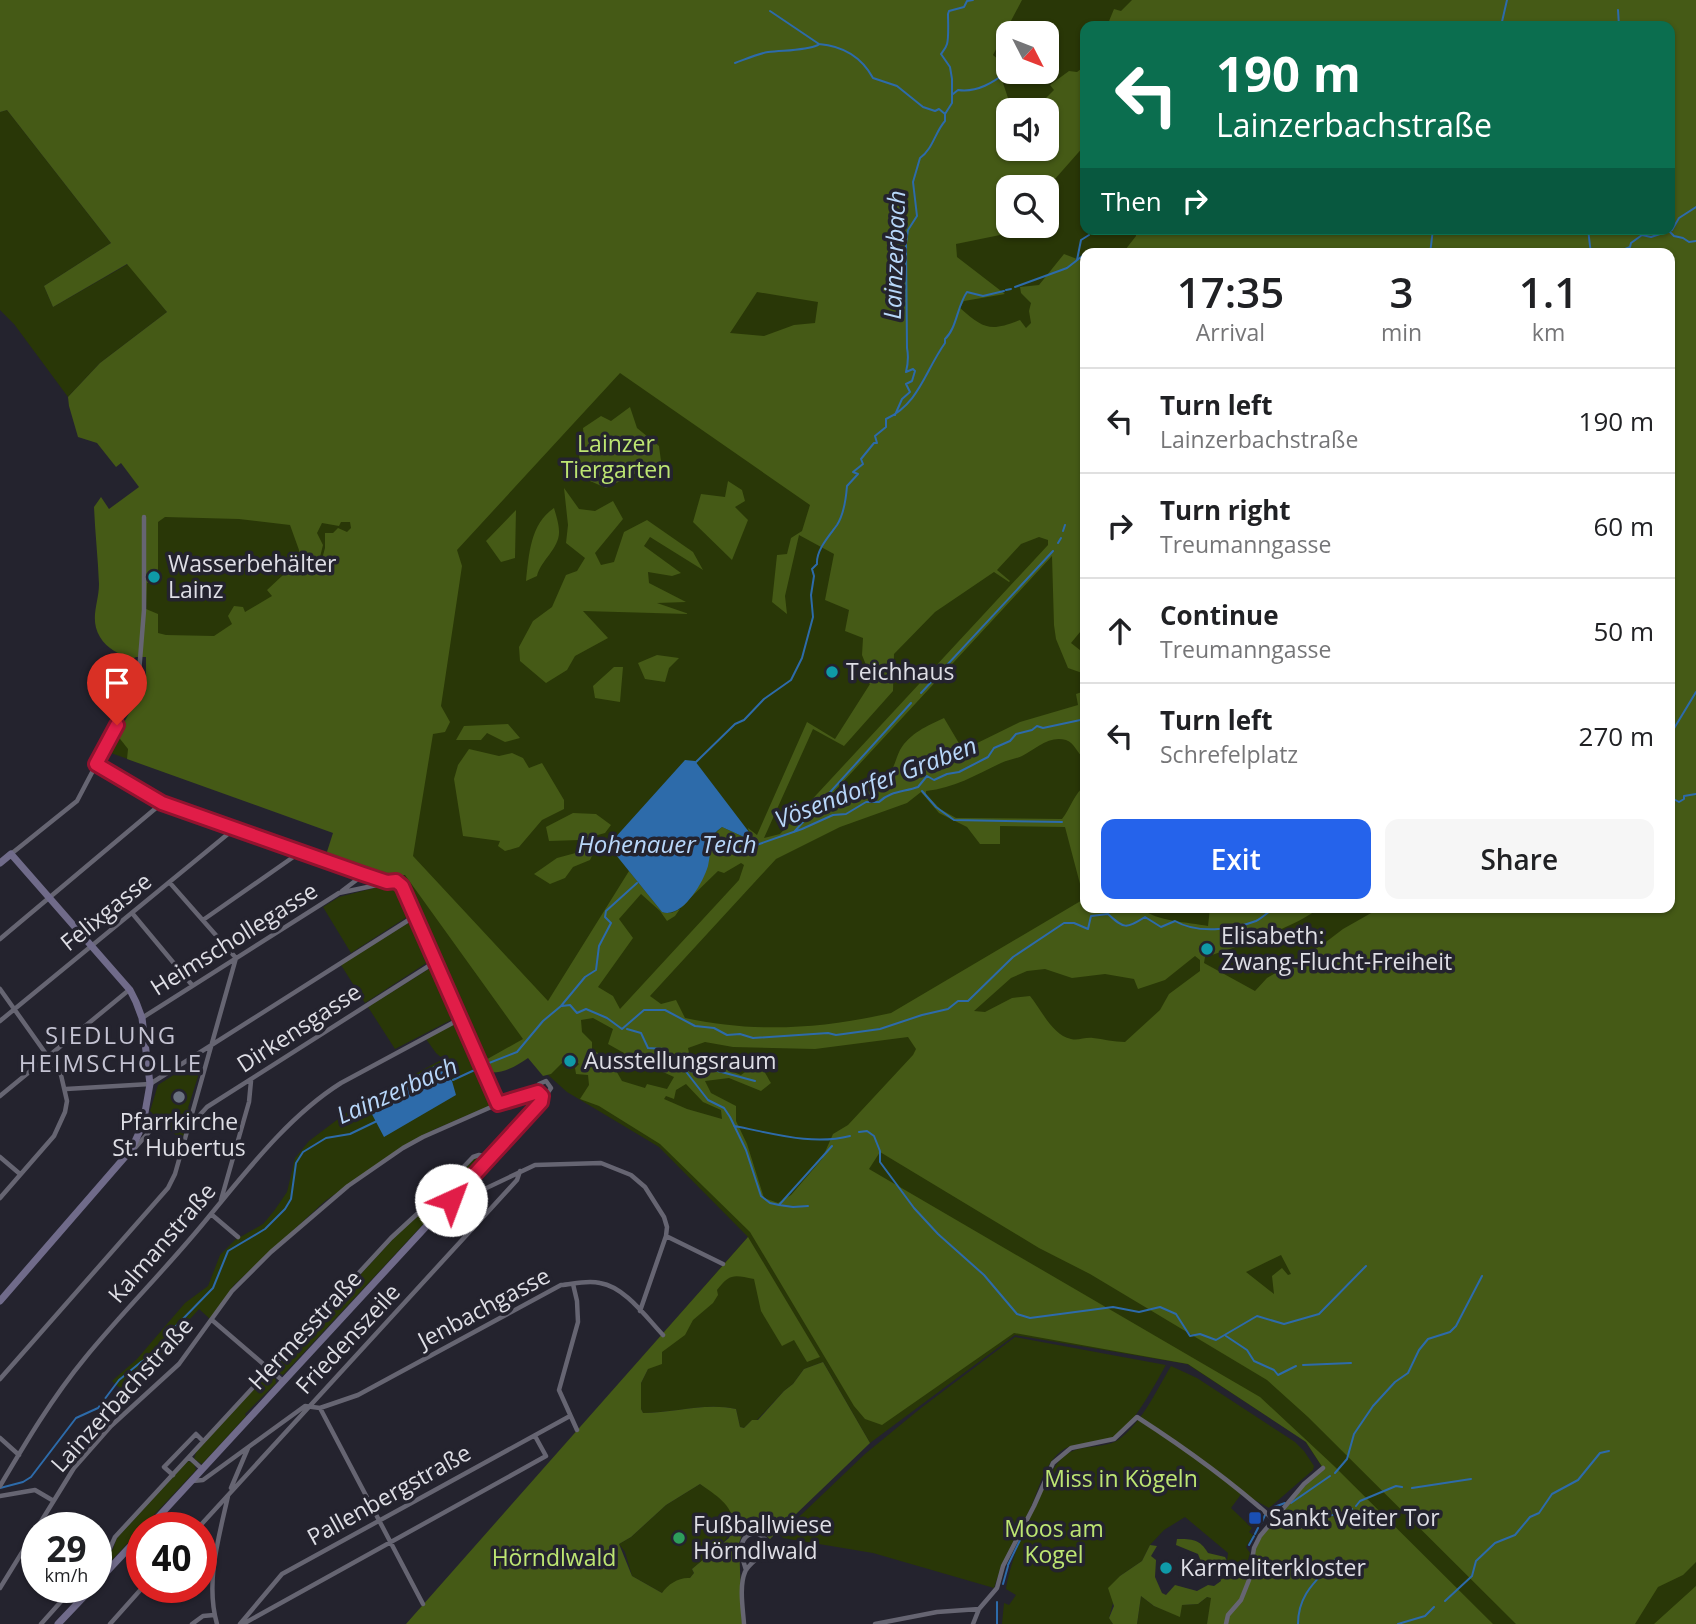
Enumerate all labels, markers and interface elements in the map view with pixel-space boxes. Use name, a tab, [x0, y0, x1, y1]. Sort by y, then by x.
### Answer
north arrow	[996, 21, 1059, 84]
map controls	[996, 21, 1059, 238]
text: 190 m	[1216, 40, 1361, 106]
icon: left	[1101, 49, 1192, 140]
button: sound	[996, 98, 1059, 161]
text: Lainzerbachstraße	[1216, 103, 1492, 146]
button: search	[996, 175, 1059, 238]
icon: right	[1176, 182, 1214, 220]
text: Then	[1101, 183, 1162, 219]
water label: Lainzerbach	[875, 190, 912, 320]
text: 17:35	[1177, 263, 1284, 320]
text: 3	[1389, 263, 1414, 320]
text: 1.1	[1519, 263, 1578, 320]
text: Arrival	[1196, 316, 1265, 348]
text: min	[1381, 316, 1422, 348]
text: km	[1532, 316, 1565, 348]
text: Turn left	[1160, 387, 1272, 423]
icon: left	[1101, 402, 1139, 440]
text: 190 m	[1579, 403, 1654, 439]
text: Lainzerbachstraße	[1160, 423, 1358, 455]
park label: Lainzer Tiergarten	[561, 427, 671, 485]
text: Turn right	[1160, 492, 1291, 528]
icon: right	[1101, 507, 1139, 545]
text: 60 m	[1593, 508, 1654, 544]
text: Treumanngasse	[1160, 528, 1331, 560]
place label: Wasserbehälter Lainz	[168, 547, 337, 605]
marker: Wasserbehälter Lainz	[146, 569, 162, 585]
text: Continue	[1160, 597, 1279, 633]
icon: ahead	[1101, 612, 1139, 650]
text: 50 m	[1593, 613, 1654, 649]
text: Treumanngasse	[1160, 633, 1331, 665]
pin	[87, 653, 147, 725]
place label: Teichhaus	[846, 655, 954, 687]
icon: arrive	[98, 664, 136, 702]
marker: Teichhaus	[824, 664, 840, 680]
text: Turn left	[1160, 702, 1272, 738]
icon: left	[1101, 717, 1139, 755]
text: 270 m	[1579, 718, 1654, 754]
water label: Vösendorfer Graben	[770, 728, 981, 835]
text: Schrefelplatz	[1160, 738, 1298, 770]
button: Exit	[1101, 819, 1371, 899]
button: Share	[1385, 819, 1654, 899]
water label: Hohenauer Teich	[577, 827, 757, 860]
street label: Felixgasse	[53, 865, 158, 958]
street label: Heimschollegasse	[144, 874, 323, 1002]
place label: Elisabeth: Zwang-Flucht-Freiheit	[1221, 919, 1452, 977]
marker: Elisabeth: Zwang-Flucht-Freiheit	[1199, 941, 1215, 957]
street label: Dirkensgasse	[230, 975, 367, 1079]
district label: SIEDLUNG HEIMSCHOLLE	[19, 1018, 203, 1079]
place label: Ausstellungsraum	[584, 1044, 777, 1076]
water label: Lainzerbach	[331, 1048, 462, 1131]
marker: Ausstellungsraum	[562, 1053, 578, 1069]
marker: Pfarrkirche St. Hubertus	[171, 1089, 187, 1105]
place label: Pfarrkirche St. Hubertus	[112, 1105, 246, 1163]
position arrow	[414, 1163, 488, 1237]
street label: Kalmanstraße	[100, 1175, 222, 1309]
street label: Jenbachgasse	[410, 1259, 555, 1356]
street label: Hermesstraße	[240, 1262, 368, 1396]
street label: Friedenszeile	[288, 1276, 407, 1401]
street label: Lainzerbachstraße	[43, 1310, 200, 1479]
street label: Pallenbergstraße	[301, 1436, 476, 1552]
park label: Miss in Kögeln	[1044, 1462, 1198, 1494]
place label: Sankt Veiter Tor	[1269, 1501, 1440, 1533]
place label: Fußballwiese Hörndlwald	[693, 1508, 832, 1566]
marker: Sankt Veiter Tor	[1247, 1510, 1263, 1526]
speed limit sign: 40	[126, 1512, 217, 1603]
park label: Moos am Kogel	[1004, 1512, 1104, 1570]
text: 29	[46, 1525, 87, 1572]
marker: Fußballwiese Hörndlwald	[671, 1530, 687, 1546]
park label: Hörndlwald	[492, 1541, 616, 1573]
place label: Karmeliterkloster	[1180, 1551, 1366, 1583]
marker: Karmeliterkloster	[1158, 1560, 1174, 1576]
text: km/h	[45, 1563, 88, 1587]

